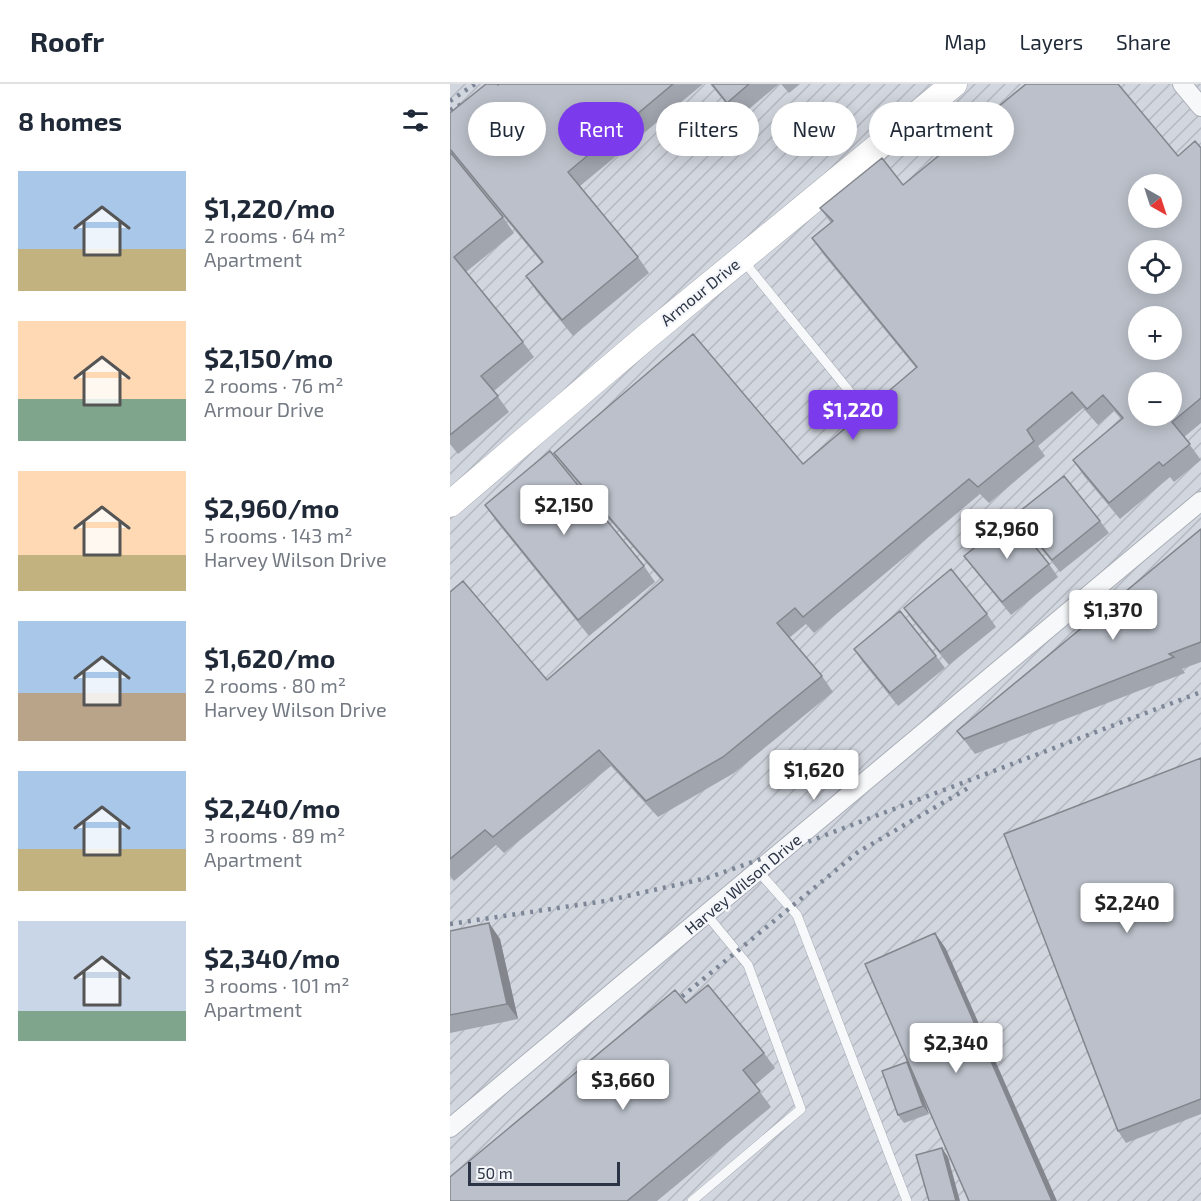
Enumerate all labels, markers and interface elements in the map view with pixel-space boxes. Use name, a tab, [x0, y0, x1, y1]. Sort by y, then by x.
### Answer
text: Roofr	[30, 24, 104, 58]
text: Map	[944, 29, 986, 54]
text: Layers	[1019, 29, 1083, 54]
text: Share	[1116, 29, 1171, 54]
chip: Buy	[468, 102, 546, 156]
chip: Rent	[558, 102, 644, 156]
chip: Filters	[656, 102, 759, 156]
chip: New	[771, 102, 857, 156]
chip: Apartment	[869, 102, 1014, 156]
icon: filters	[399, 104, 432, 137]
text: 8 homes	[18, 105, 122, 136]
north arrow	[1128, 174, 1182, 228]
map controls	[1128, 174, 1182, 426]
text: $1,220/mo	[204, 192, 335, 223]
icon: home	[66, 195, 138, 267]
text: 2 rooms · 64 m²	[204, 223, 346, 247]
button: locate	[1128, 240, 1182, 294]
text: Apartment	[204, 247, 302, 271]
street label: Armour Drive	[656, 254, 743, 329]
button: +	[1128, 306, 1182, 360]
text: $2,150/mo	[204, 342, 333, 373]
icon: home	[66, 345, 138, 417]
button: −	[1128, 372, 1182, 426]
text: 2 rooms · 76 m²	[204, 373, 343, 397]
pin: $1,220	[804, 390, 902, 441]
text: Armour Drive	[204, 397, 324, 421]
text: $1,220	[823, 397, 883, 421]
pin: $2,150	[515, 485, 613, 536]
text: $2,960/mo	[204, 492, 339, 523]
text: $2,150	[534, 492, 594, 516]
icon: home	[66, 495, 138, 567]
pin: $2,960	[958, 509, 1056, 560]
text: $2,960	[975, 516, 1039, 540]
text: 5 rooms · 143 m²	[204, 523, 353, 547]
text: Harvey Wilson Drive	[204, 547, 387, 571]
pin: $1,370	[1064, 590, 1162, 641]
text: $1,370	[1083, 597, 1143, 621]
text: $1,620/mo	[204, 642, 335, 673]
icon: home	[66, 645, 138, 717]
text: 2 rooms · 80 m²	[204, 673, 346, 697]
text: Harvey Wilson Drive	[204, 697, 387, 721]
pin: $1,620	[765, 750, 863, 801]
text: $1,620	[783, 757, 845, 781]
text: $2,240/mo	[204, 792, 340, 823]
icon: home	[66, 795, 138, 867]
text: 3 rooms · 89 m²	[204, 823, 345, 847]
street label: Harvey Wilson Drive	[681, 829, 805, 938]
text: Apartment	[204, 847, 302, 871]
pin: $2,240	[1078, 883, 1176, 934]
text: $2,240	[1094, 890, 1160, 914]
text: $2,340/mo	[204, 942, 340, 973]
icon: home	[66, 945, 138, 1017]
text: 3 rooms · 101 m²	[204, 973, 350, 997]
text: Apartment	[204, 997, 302, 1021]
pin: $2,340	[907, 1023, 1005, 1074]
text: $2,340	[924, 1030, 988, 1054]
pin: $3,660	[574, 1060, 672, 1111]
text: $3,660	[591, 1067, 655, 1091]
scale bar	[468, 1159, 620, 1186]
text: 50 m	[477, 1163, 513, 1182]

